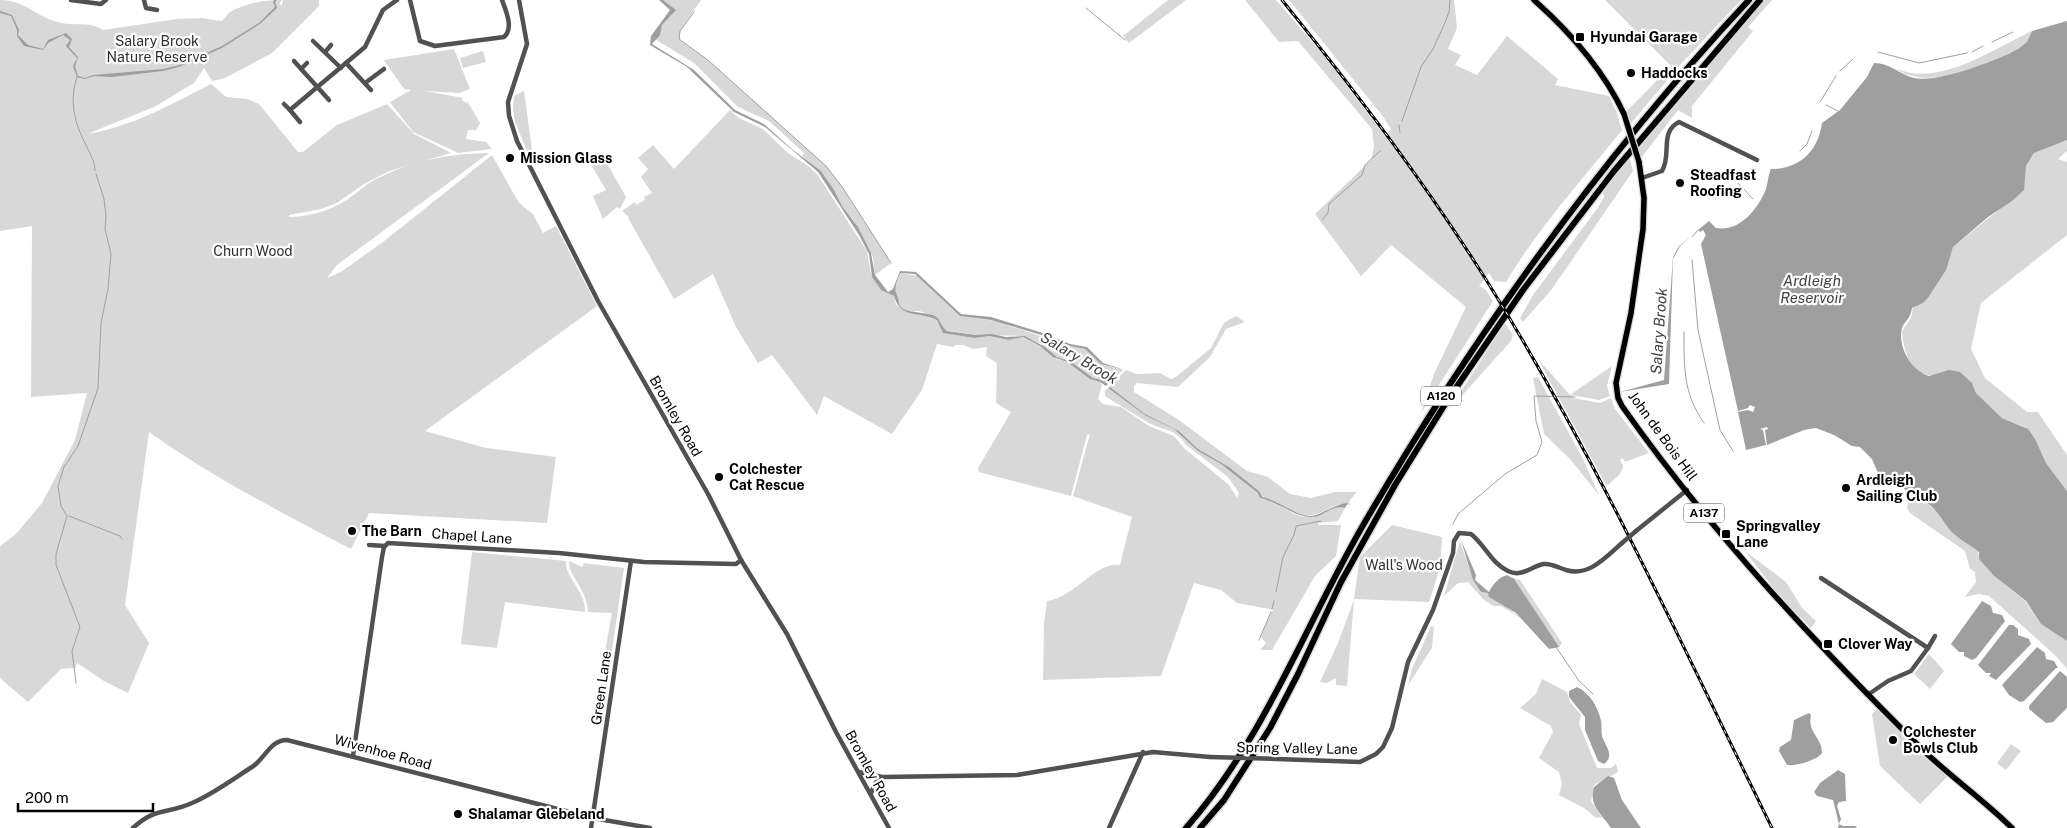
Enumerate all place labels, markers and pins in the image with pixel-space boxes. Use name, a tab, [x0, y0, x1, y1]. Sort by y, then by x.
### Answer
place label: Hyundai Garage	[1590, 29, 1697, 45]
marker: Hyundai Garage	[1574, 31, 1586, 43]
place label: Haddocks	[1641, 65, 1708, 81]
marker: Haddocks	[1625, 67, 1637, 79]
place label: Mission Glass	[520, 150, 612, 166]
marker: Mission Glass	[504, 152, 516, 164]
place label: Steadfast Roofing	[1690, 167, 1756, 199]
marker: Steadfast Roofing	[1674, 177, 1686, 189]
place label: Colchester Cat Rescue	[729, 461, 804, 493]
marker: Colchester Cat Rescue	[713, 471, 725, 483]
place label: Ardleigh Sailing Club	[1856, 472, 1937, 504]
marker: Ardleigh Sailing Club	[1840, 482, 1852, 494]
place label: Springvalley Lane	[1736, 518, 1820, 550]
place label: The Barn	[362, 523, 422, 539]
marker: The Barn	[346, 525, 358, 537]
marker: Springvalley Lane	[1720, 528, 1732, 540]
place label: Clover Way	[1838, 636, 1912, 652]
marker: Clover Way	[1822, 638, 1834, 650]
place label: Colchester Bowls Club	[1903, 724, 1978, 756]
marker: Colchester Bowls Club	[1887, 734, 1899, 746]
place label: Shalamar Glebeland	[468, 806, 604, 822]
marker: Shalamar Glebeland	[452, 808, 464, 820]

